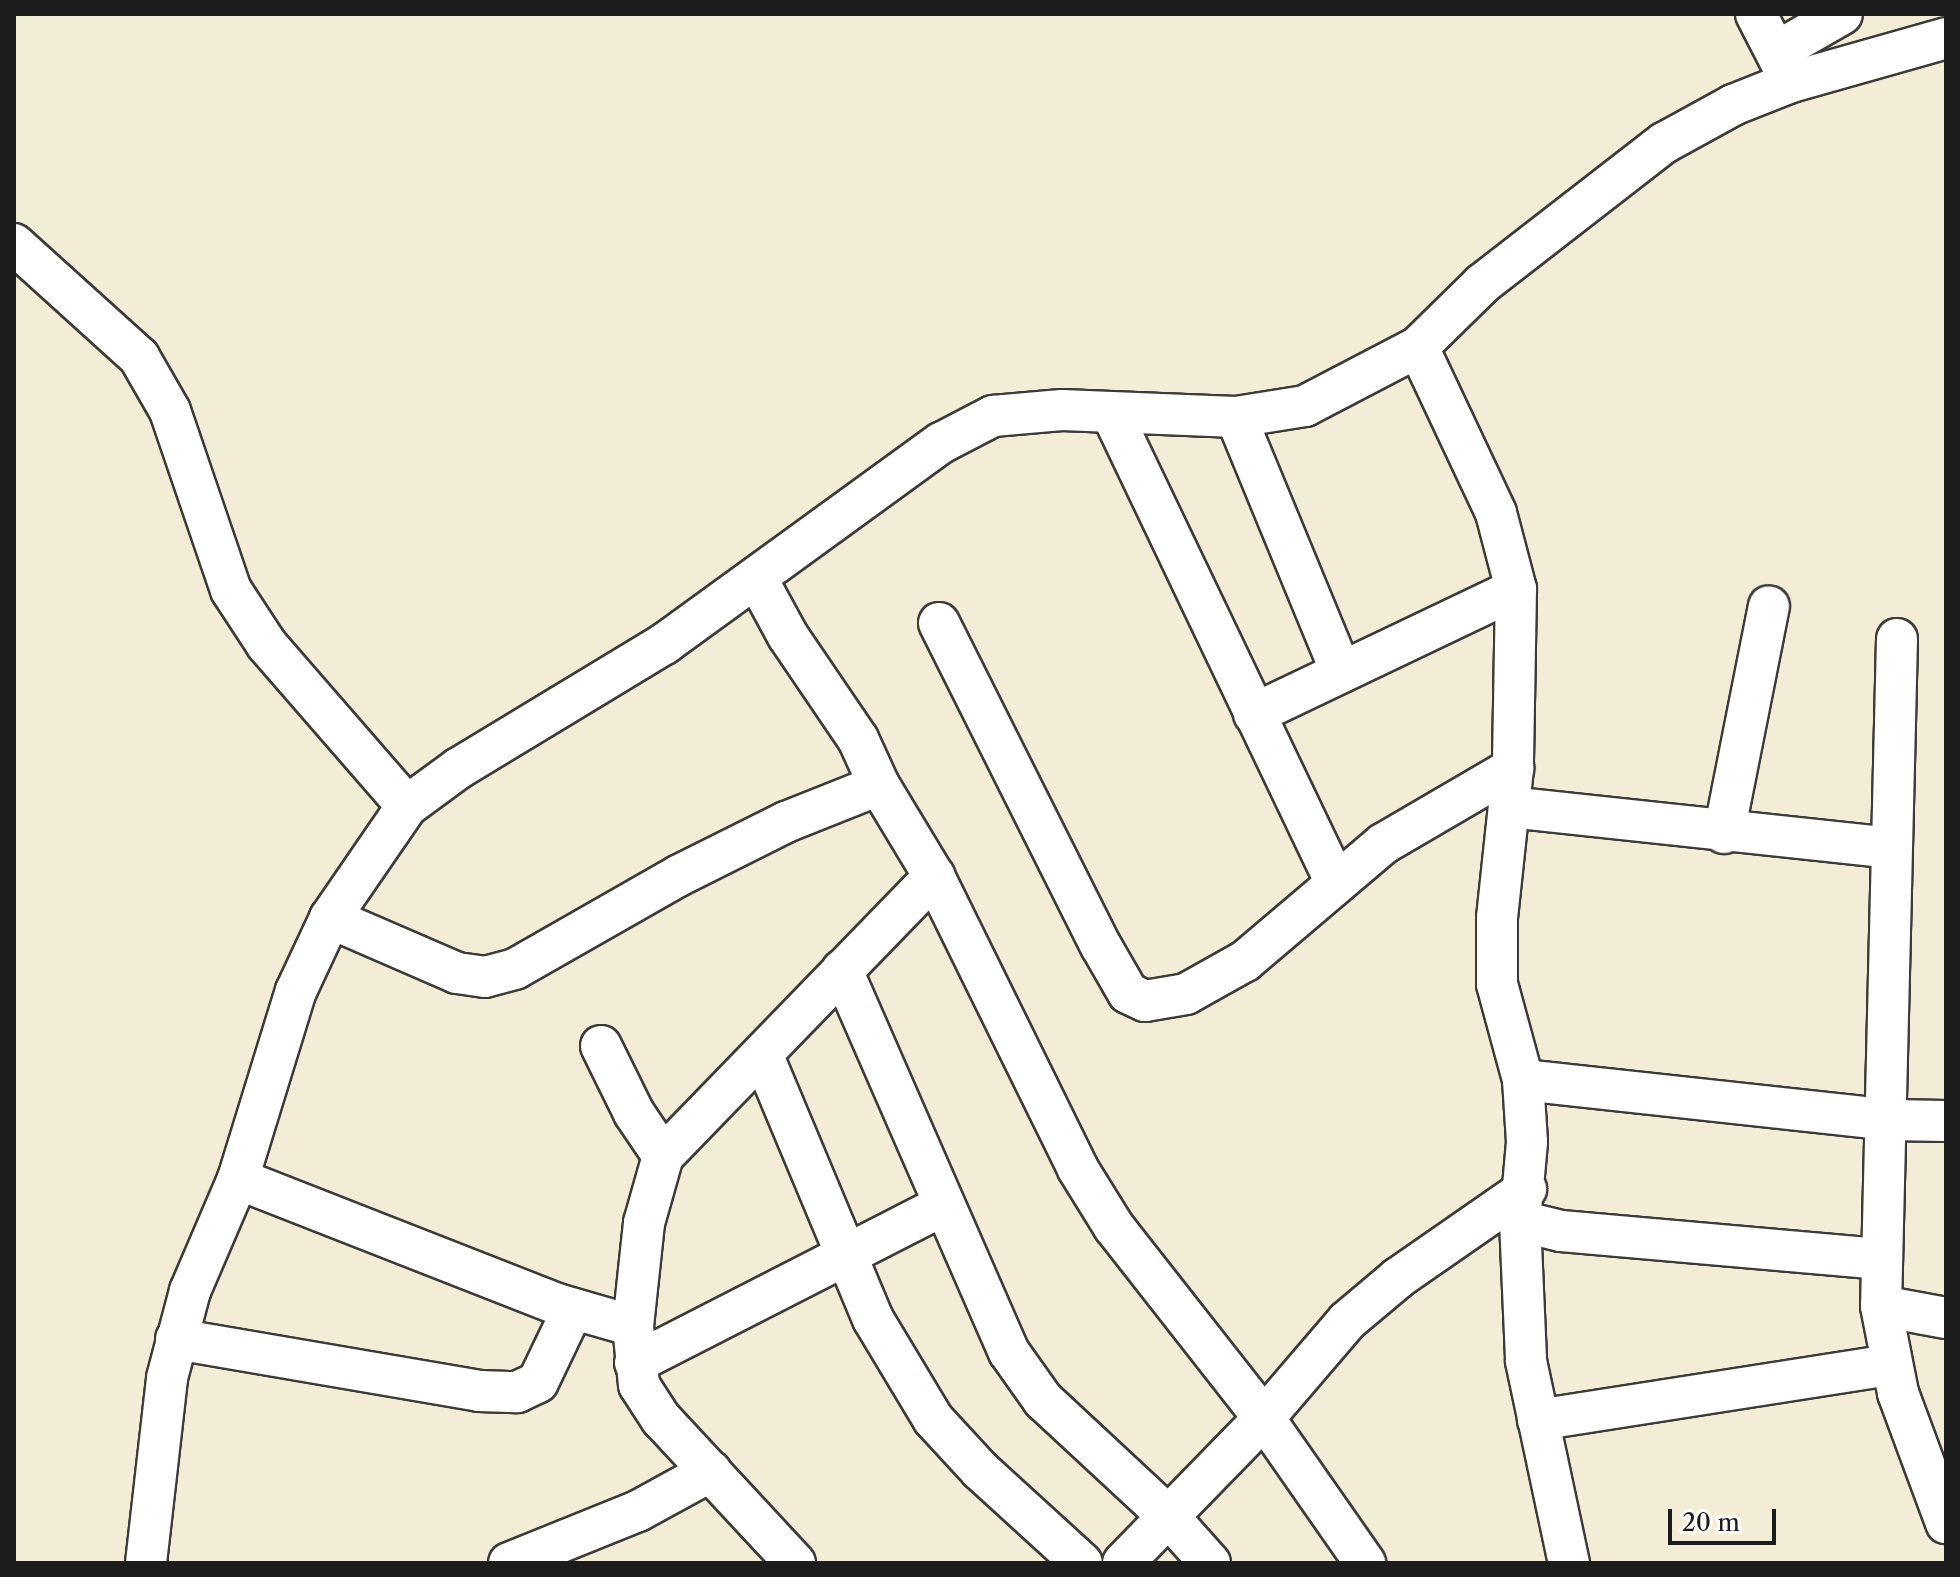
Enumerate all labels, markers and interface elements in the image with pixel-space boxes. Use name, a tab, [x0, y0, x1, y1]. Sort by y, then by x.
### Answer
scale bar	[1672, 1493, 1780, 1543]
text: 20 m	[1682, 1508, 1740, 1537]

